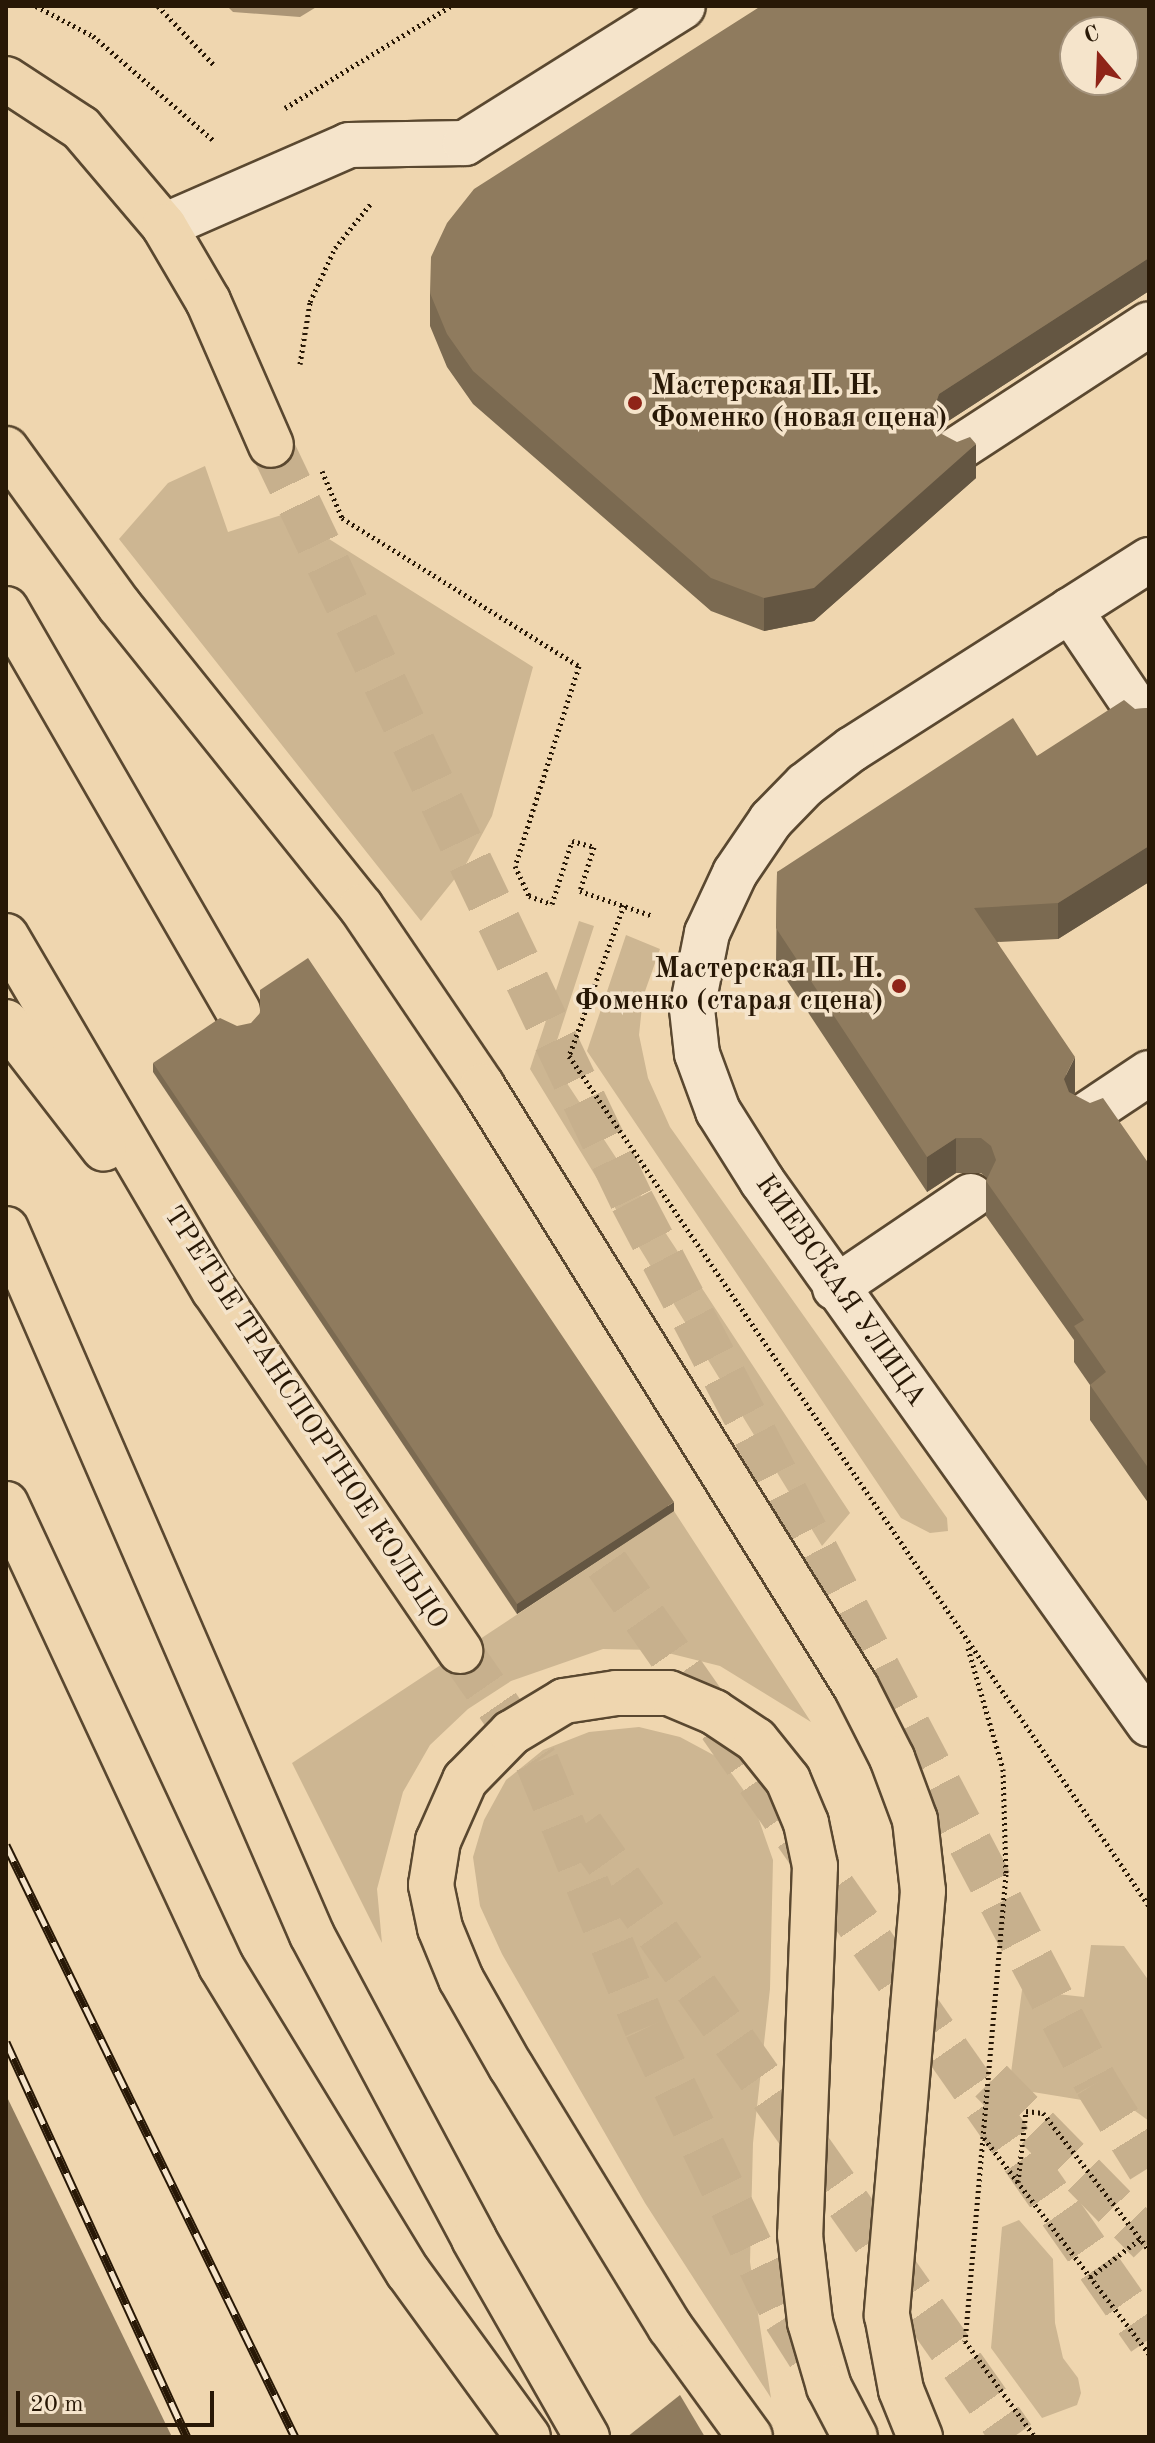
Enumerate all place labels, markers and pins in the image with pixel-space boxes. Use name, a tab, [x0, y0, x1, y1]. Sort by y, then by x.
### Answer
place label: Мастерская П. Н. Фоменко (новая сцена)	[651, 370, 947, 436]
marker: Мастерская П. Н. Фоменко (новая сцена)	[626, 394, 644, 412]
place label: Мастерская П. Н. Фоменко (старая сцена)	[575, 953, 883, 1019]
marker: Мастерская П. Н. Фоменко (старая сцена)	[890, 977, 908, 995]

